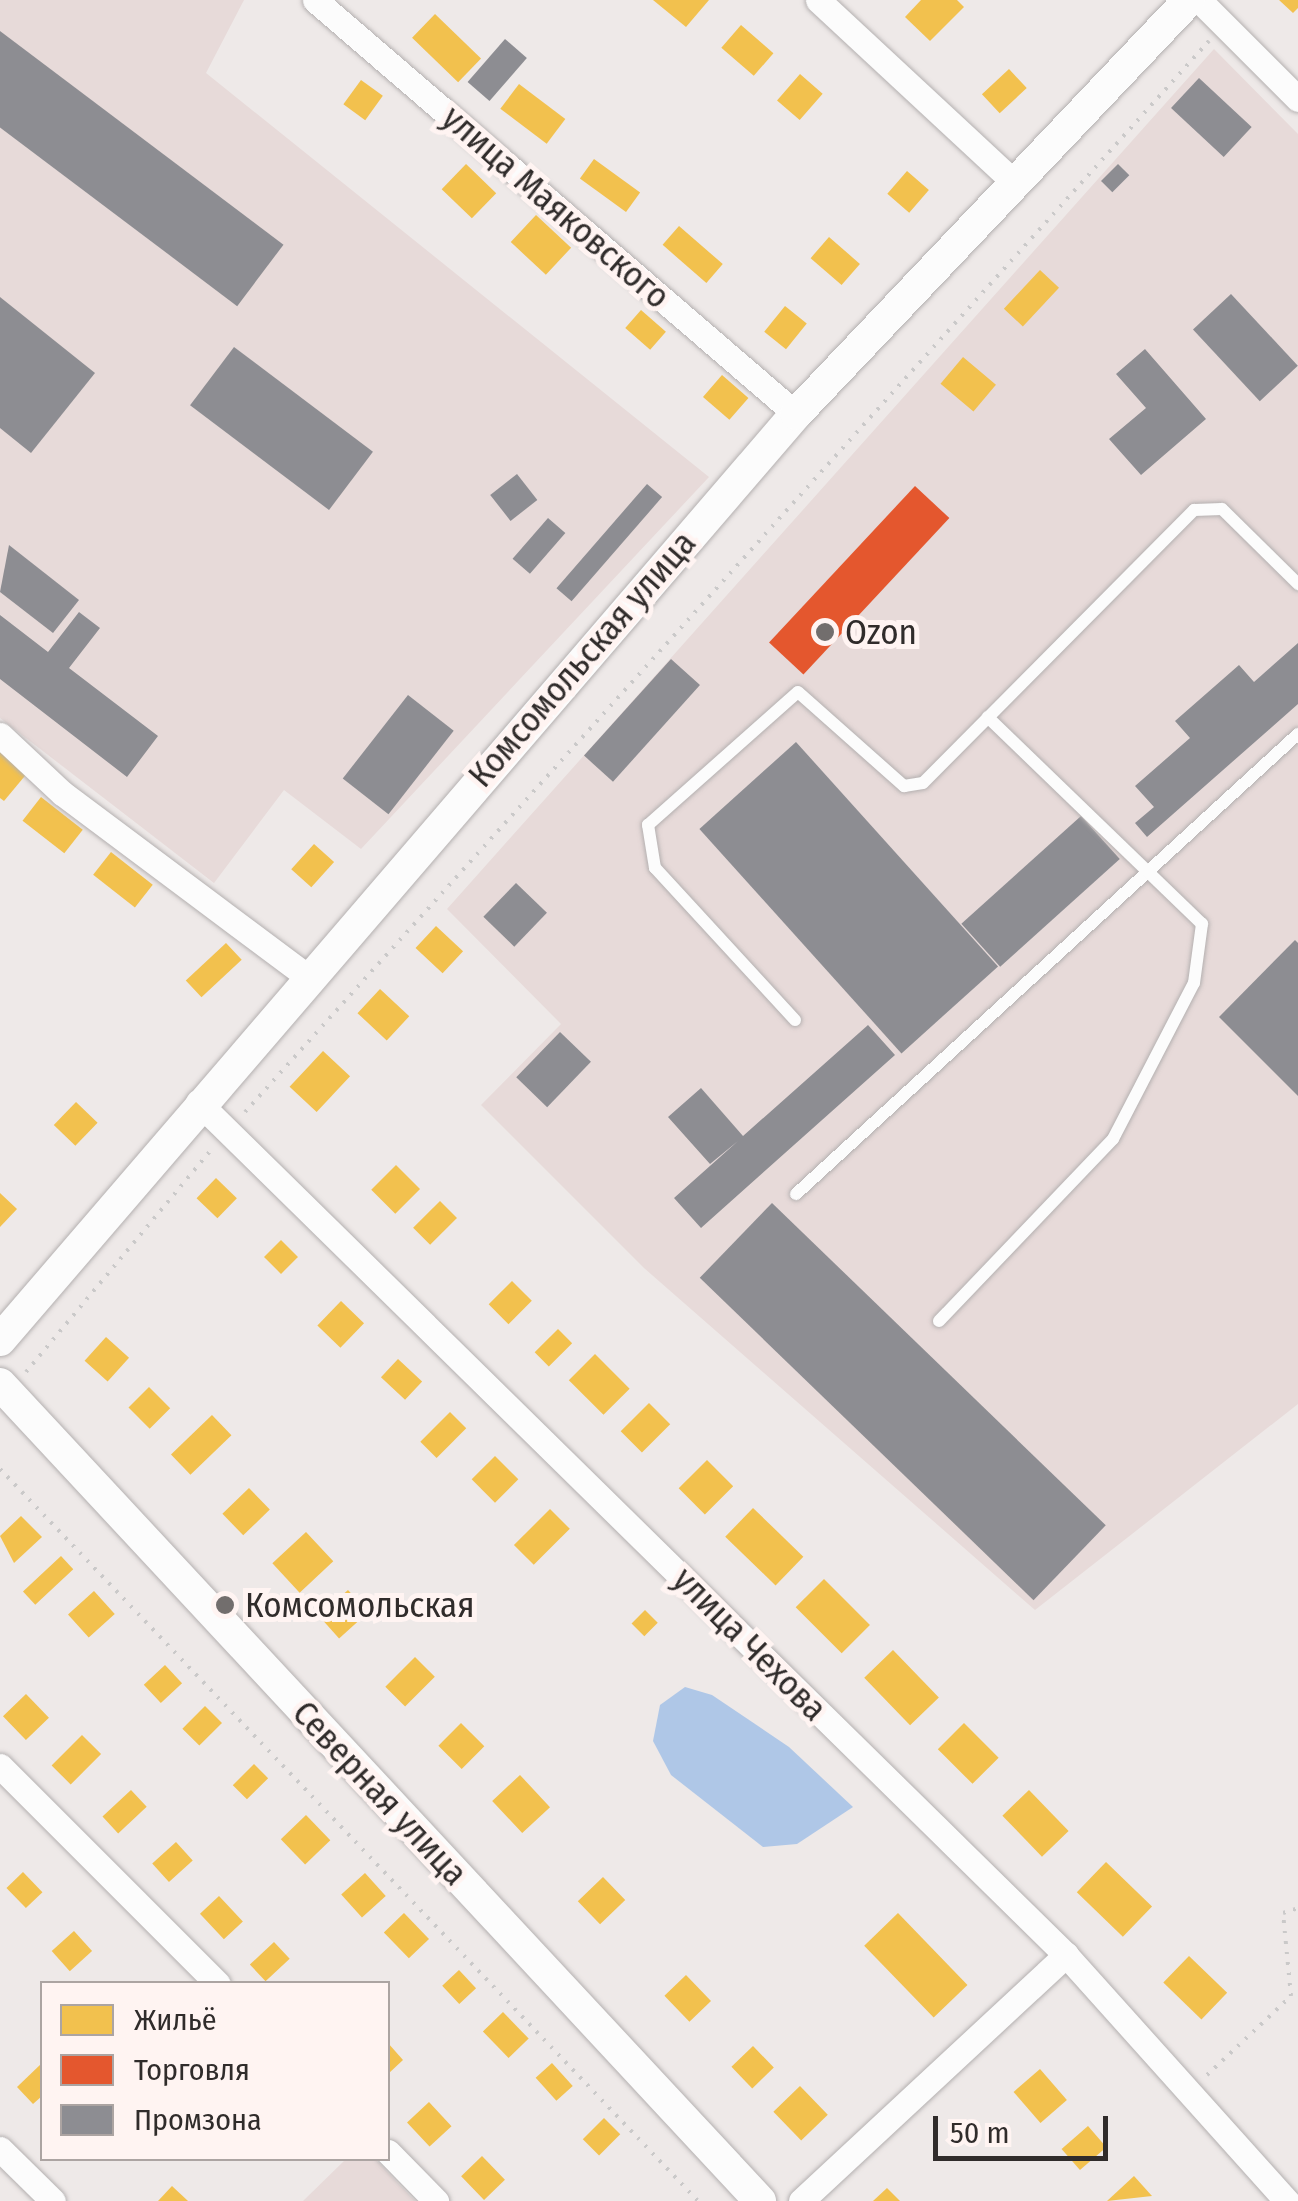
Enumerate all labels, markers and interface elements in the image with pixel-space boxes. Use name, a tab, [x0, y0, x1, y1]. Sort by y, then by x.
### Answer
street label: улица Маяковского	[434, 97, 678, 317]
street label: Комсомольская улица	[459, 522, 705, 796]
place label: Ozon	[845, 611, 917, 653]
marker: Ozon	[814, 621, 836, 643]
street label: улица Чехова	[664, 1558, 836, 1730]
place label: Комсомольская	[245, 1584, 475, 1626]
marker: Комсомольская	[214, 1594, 236, 1616]
street label: Северная улица	[284, 1692, 476, 1894]
legend	[40, 1981, 390, 2161]
text: Жильё	[134, 2002, 217, 2038]
text: Торговля	[134, 2052, 250, 2088]
scale bar	[938, 2096, 1113, 2158]
text: Промзона	[134, 2102, 262, 2138]
text: 50 m	[950, 2115, 1010, 2151]

